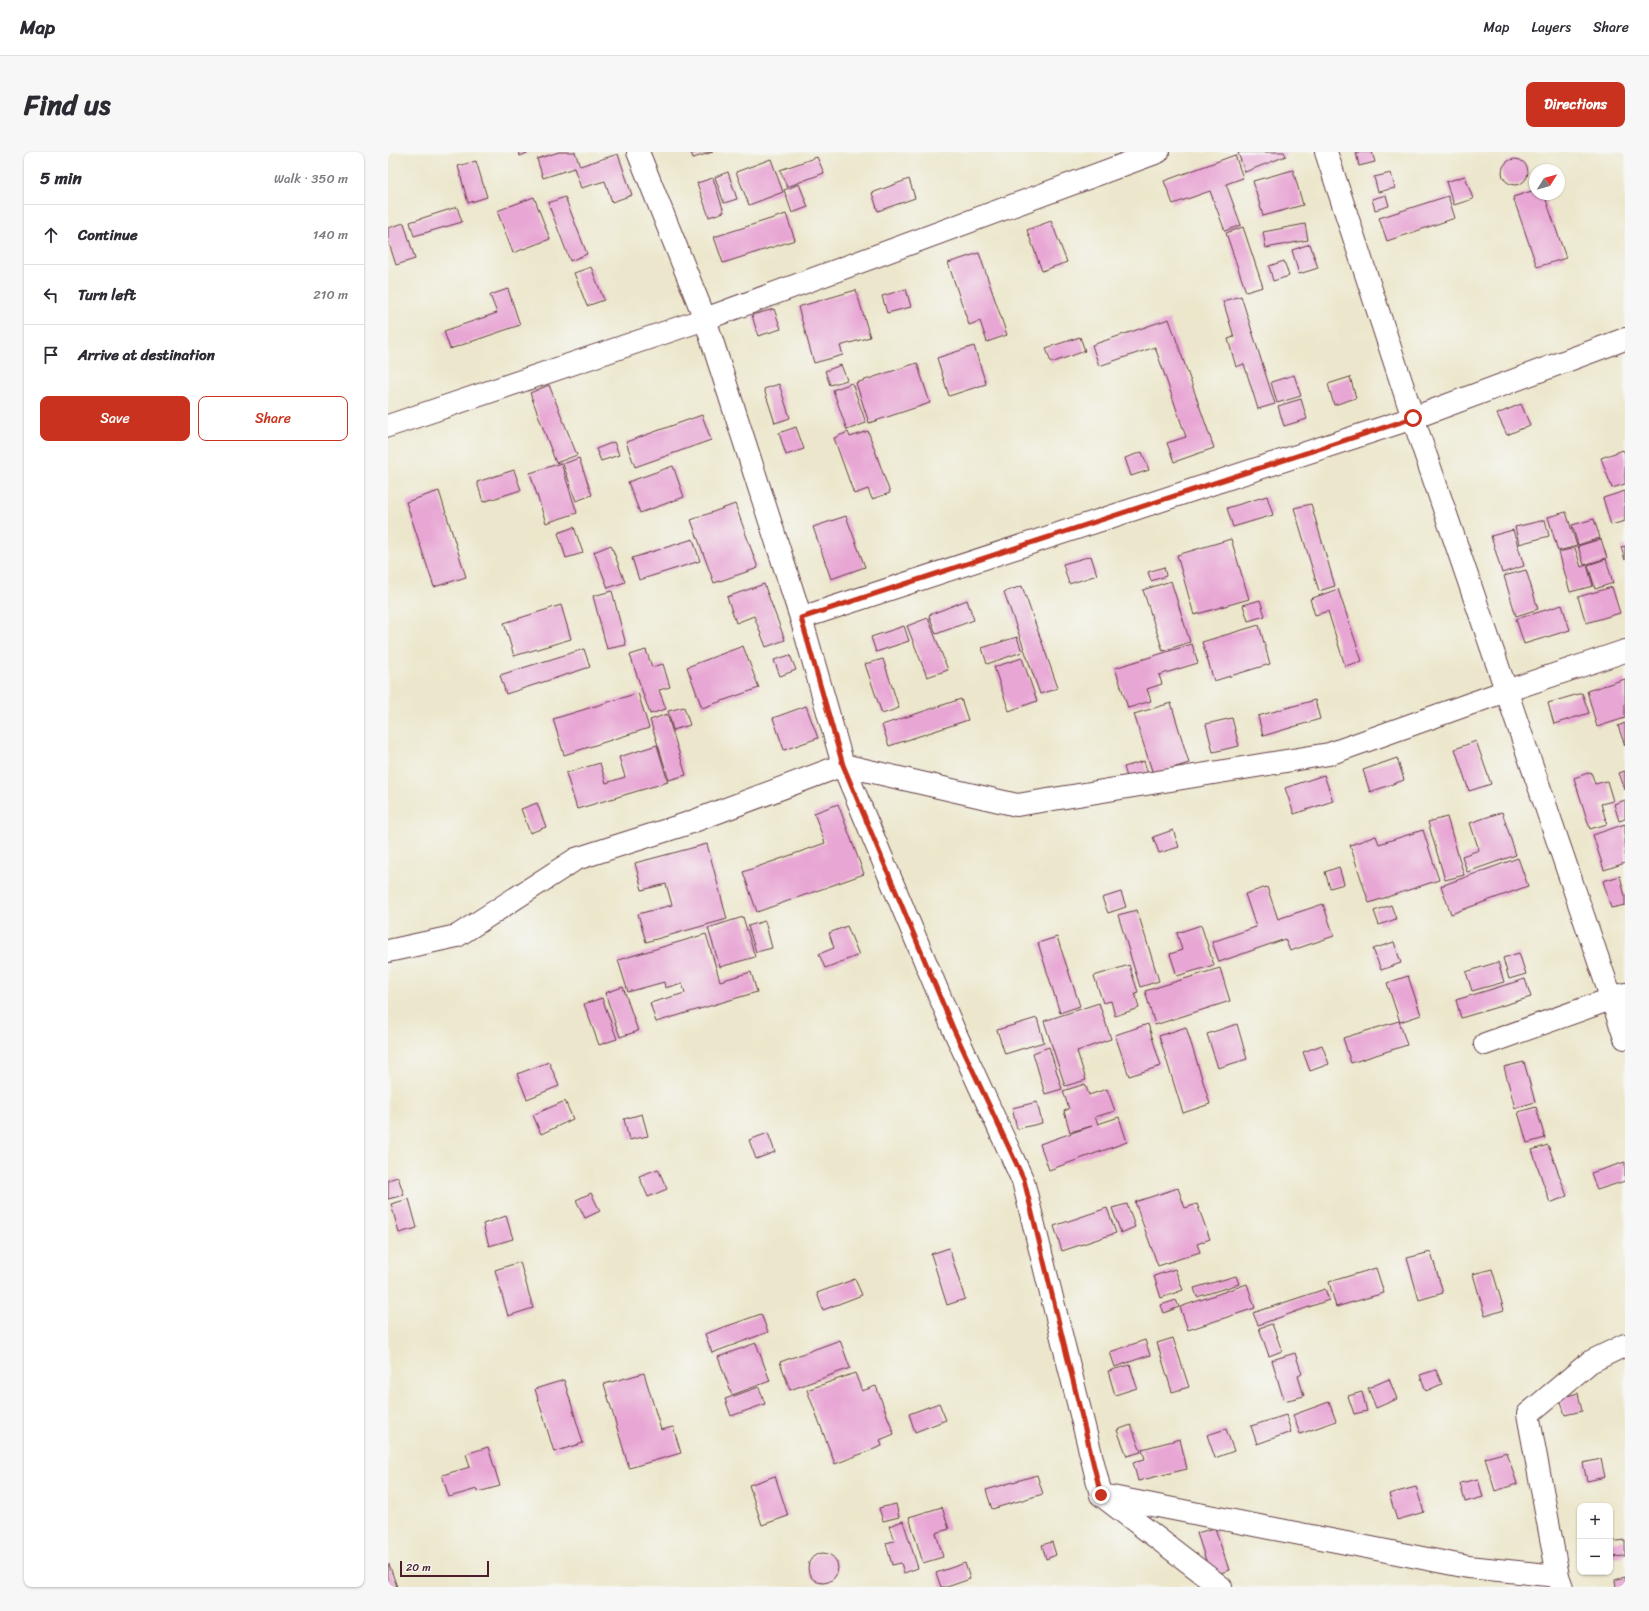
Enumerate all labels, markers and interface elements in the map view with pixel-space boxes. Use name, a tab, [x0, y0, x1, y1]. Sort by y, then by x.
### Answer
text: Map	[20, 11, 55, 44]
text: Map	[1484, 15, 1509, 40]
text: Layers	[1531, 15, 1571, 40]
text: Share	[1593, 15, 1629, 40]
text: Find us	[24, 80, 111, 129]
button: Directions	[1526, 82, 1625, 127]
text: 5 min	[40, 163, 82, 193]
north arrow	[1529, 164, 1565, 200]
text: Walk · 350 m	[274, 167, 348, 190]
text: Continue	[78, 222, 138, 248]
text: 140 m	[313, 223, 348, 246]
icon: ahead	[40, 224, 62, 246]
text: Turn left	[78, 282, 136, 308]
text: 210 m	[313, 283, 348, 306]
icon: left	[40, 284, 62, 306]
text: Arrive at destination	[78, 342, 215, 368]
icon: arrive	[40, 344, 62, 366]
button: Save	[40, 396, 190, 441]
button: Share	[198, 396, 348, 441]
route start	[1404, 409, 1422, 427]
route end	[1092, 1486, 1110, 1504]
map controls	[1577, 1503, 1613, 1575]
button: +	[1577, 1503, 1613, 1539]
button: −	[1577, 1539, 1613, 1575]
text: 20 m	[406, 1558, 431, 1577]
scale bar	[400, 1559, 489, 1578]

